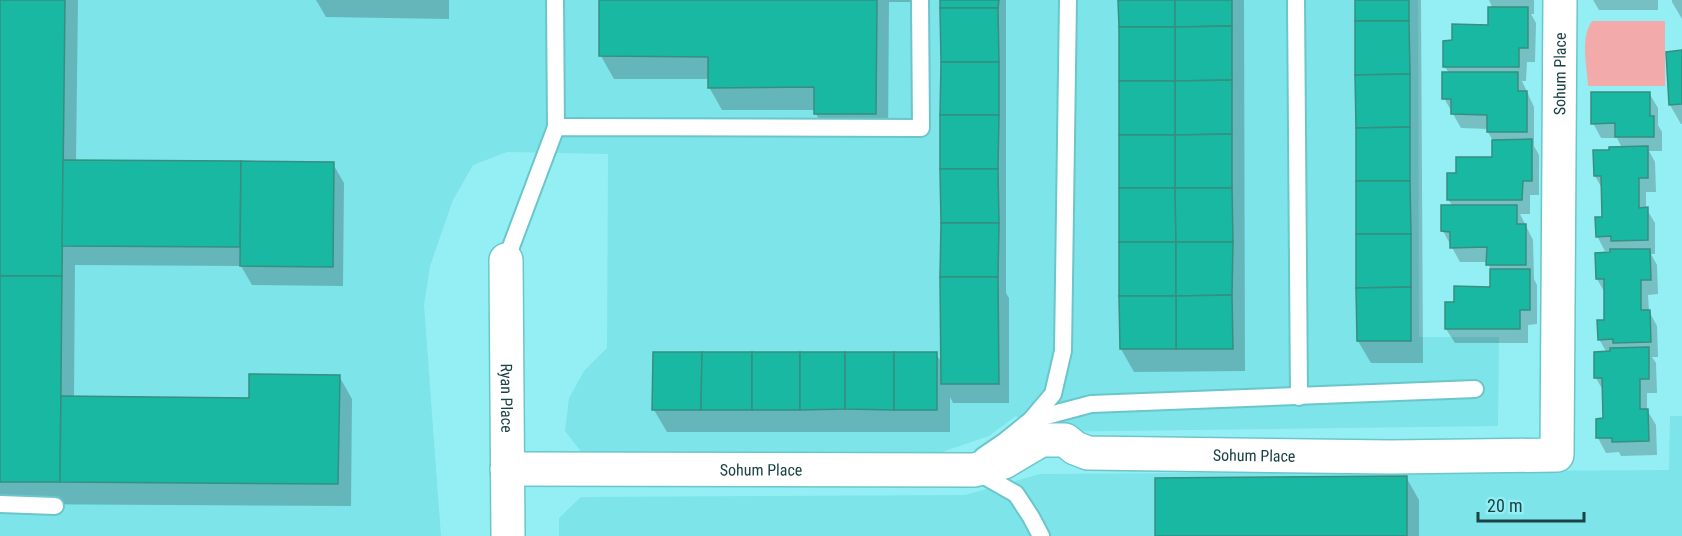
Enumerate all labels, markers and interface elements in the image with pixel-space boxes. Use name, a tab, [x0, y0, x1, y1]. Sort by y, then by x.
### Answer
street label: Sohum Place	[1550, 33, 1570, 115]
street label: Ryan Place	[497, 363, 516, 433]
street label: Sohum Place	[1213, 446, 1296, 466]
street label: Sohum Place	[720, 460, 802, 480]
scale bar	[1478, 485, 1584, 523]
text: 20 m	[1487, 495, 1522, 516]

